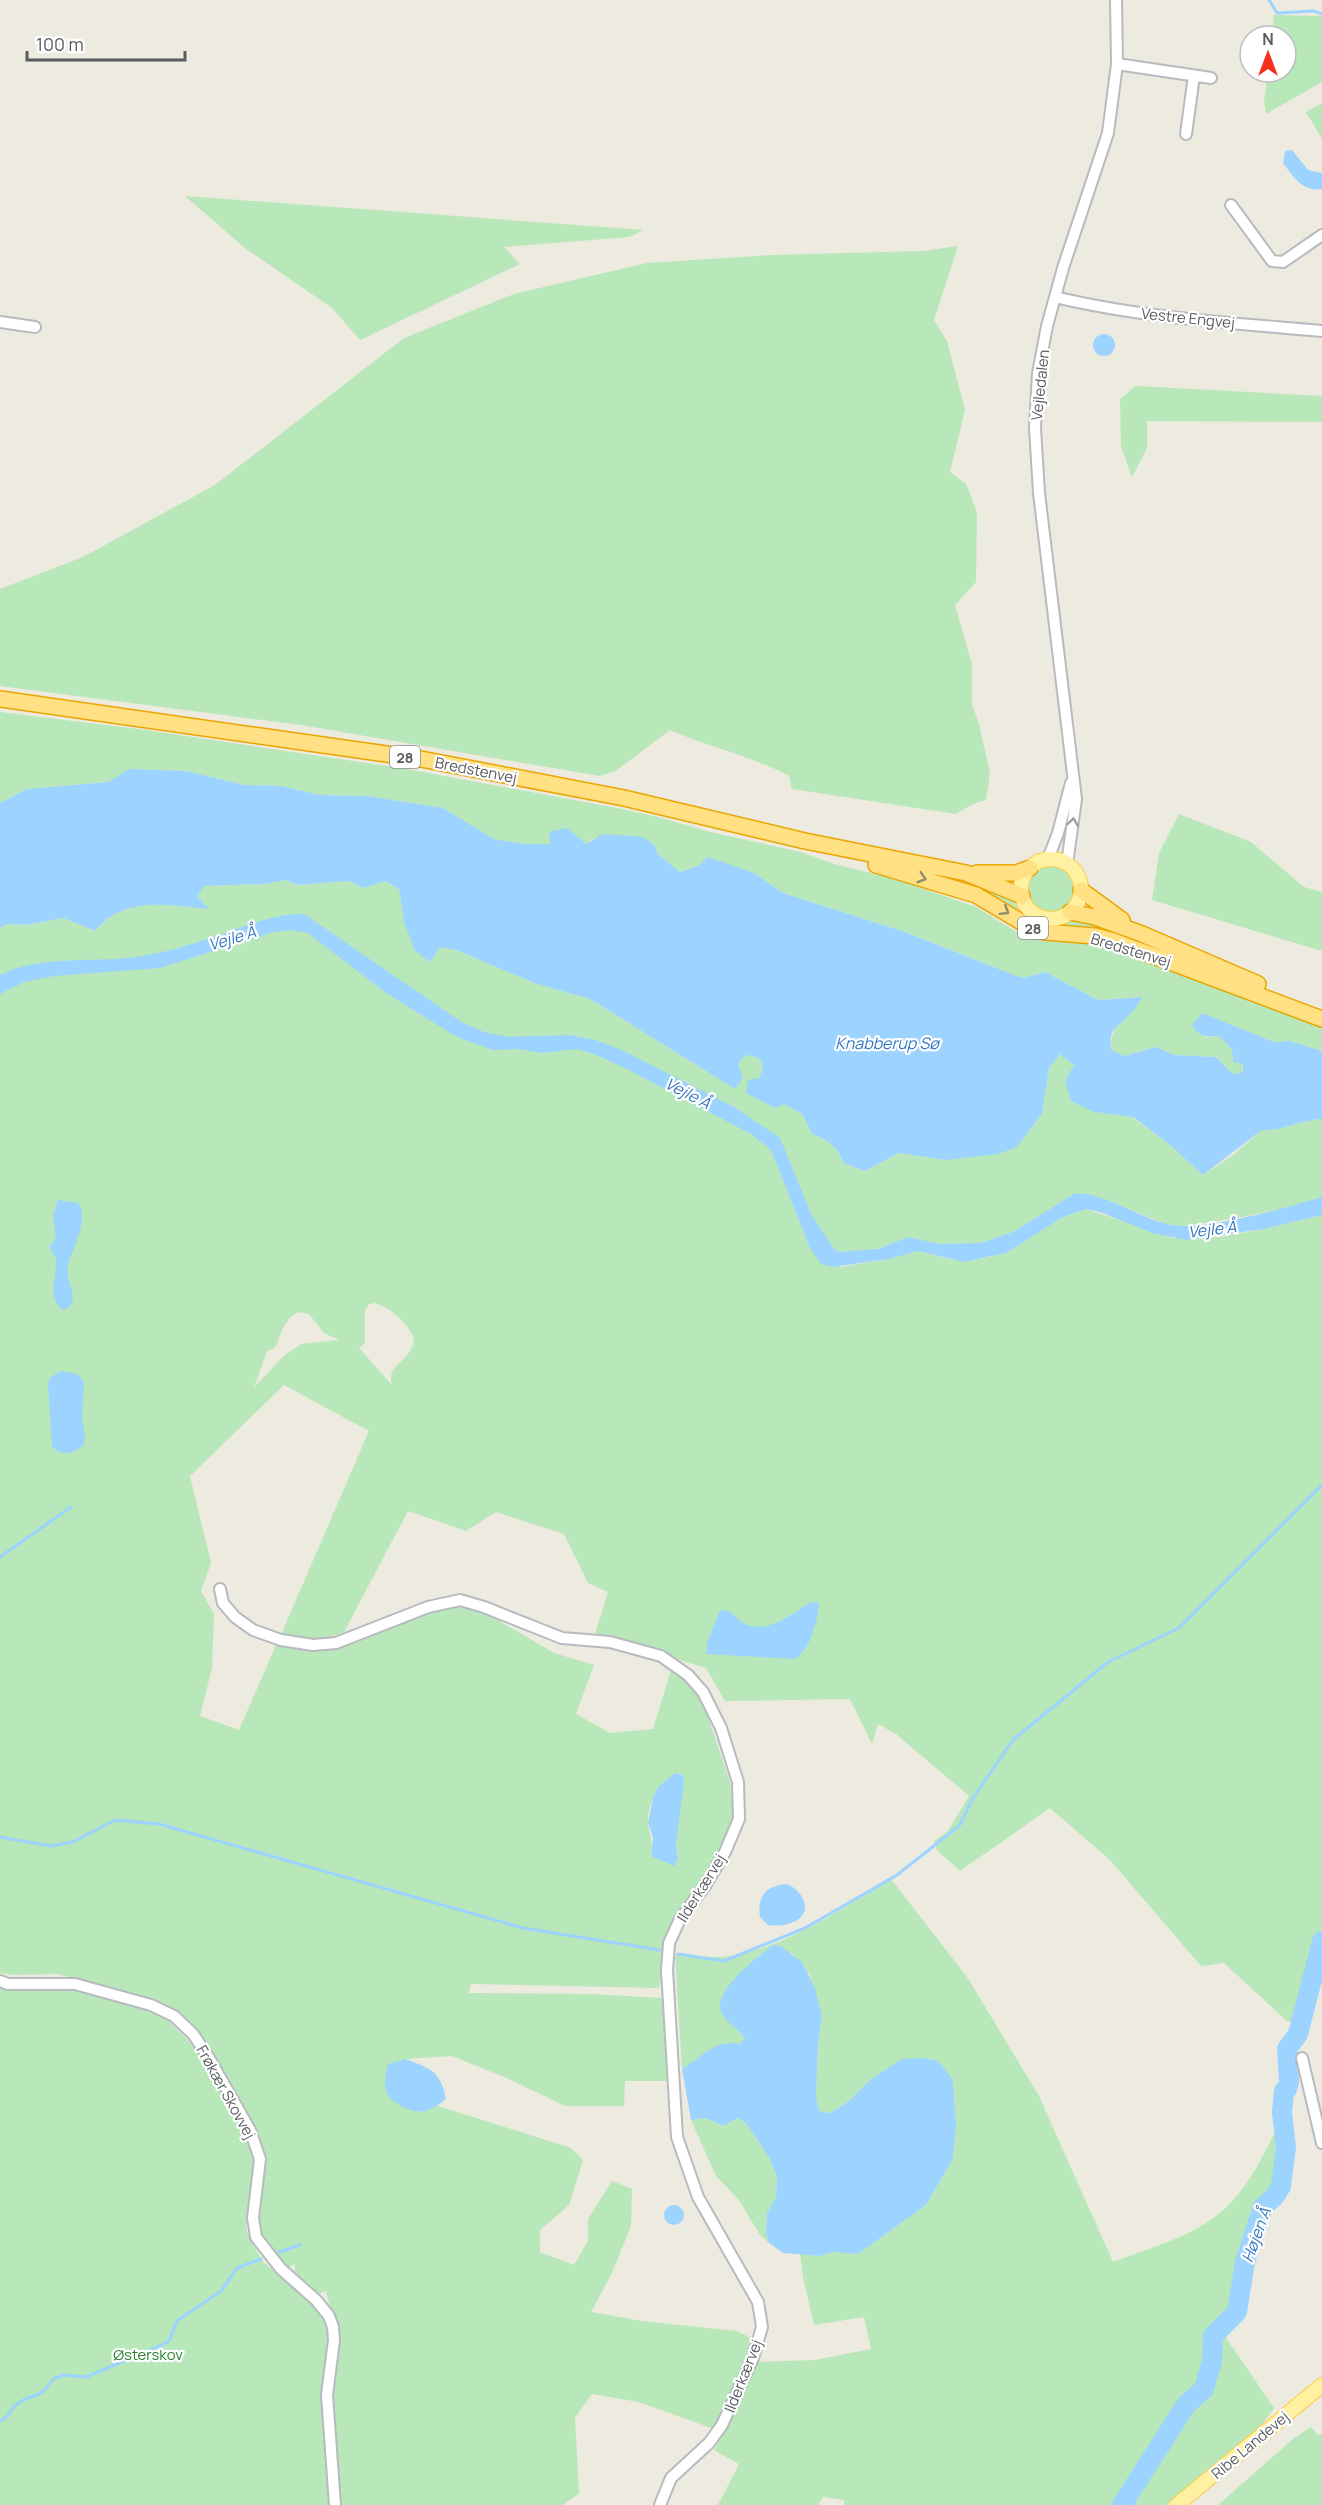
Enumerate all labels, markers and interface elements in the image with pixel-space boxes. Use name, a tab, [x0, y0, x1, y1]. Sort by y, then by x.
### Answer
scale bar	[27, 24, 184, 62]
north arrow	[1238, 24, 1298, 84]
text: N	[1262, 28, 1274, 50]
text: 100 m	[36, 32, 84, 56]
street label: Vestre Engvej	[1140, 303, 1236, 333]
street label: Vejledalen	[1026, 348, 1054, 421]
road number: 28	[390, 746, 420, 768]
street label: Bredstenvej	[433, 752, 519, 788]
one-way arrow	[1067, 817, 1079, 826]
one-way arrow	[916, 871, 927, 883]
one-way arrow	[999, 904, 1010, 915]
road number: 28	[1018, 917, 1048, 939]
water label: Vejle Å	[206, 920, 259, 956]
street label: Bredstenvej	[1088, 928, 1174, 972]
water label: Knabberup Sø	[835, 1032, 941, 1054]
water label: Vejle Å	[661, 1072, 715, 1114]
water label: Vejle Å	[1187, 1215, 1238, 1243]
street label: Ilderkærvej	[672, 1850, 730, 1926]
street label: Frøkær Skovvej	[192, 2041, 260, 2143]
water label: Højen Å	[1236, 2204, 1276, 2265]
street label: Ilderkærvej	[719, 2336, 767, 2416]
park label: Østerskov	[113, 2344, 183, 2365]
street label: Ribe Landevej	[1207, 2406, 1293, 2484]

